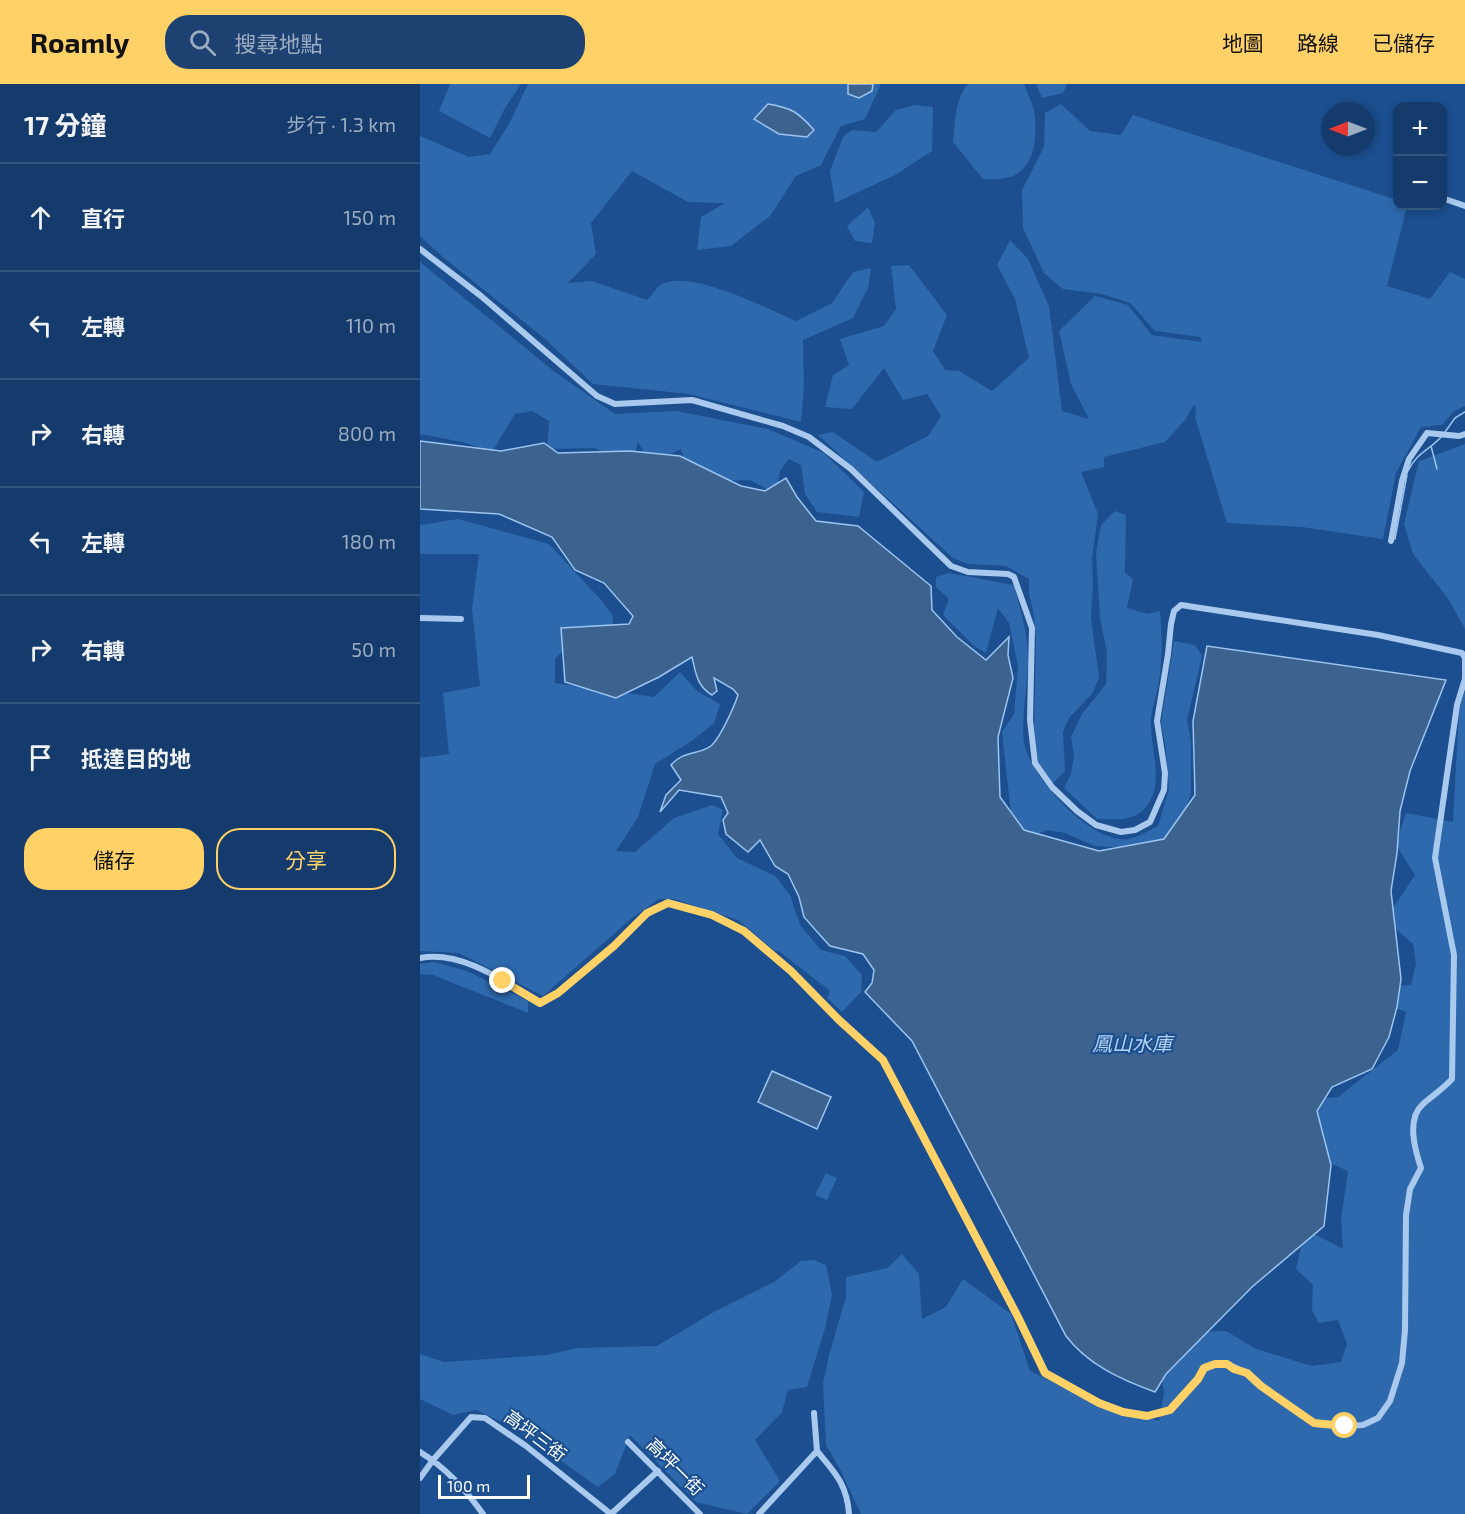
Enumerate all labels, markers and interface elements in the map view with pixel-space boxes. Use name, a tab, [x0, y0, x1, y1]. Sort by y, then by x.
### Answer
search box	[165, 15, 585, 69]
text: Roamly	[30, 25, 129, 59]
icon: search	[186, 26, 219, 59]
text: 搜尋地點	[234, 30, 322, 56]
text: 地圖	[1222, 30, 1264, 55]
text: 路線	[1297, 30, 1339, 55]
text: 已儲存	[1372, 30, 1435, 55]
north arrow	[1321, 102, 1375, 156]
map controls	[1393, 102, 1447, 210]
button: +	[1393, 102, 1447, 156]
text: 17 分鐘	[24, 109, 107, 140]
text: 步行 · 1.3 km	[287, 112, 396, 136]
button: −	[1393, 156, 1447, 210]
icon: ahead	[24, 201, 57, 234]
text: 直行	[81, 205, 125, 231]
text: 150 m	[343, 205, 396, 229]
icon: left	[24, 309, 57, 342]
text: 左轉	[81, 313, 125, 339]
text: 110 m	[346, 313, 396, 337]
icon: right	[24, 417, 57, 450]
text: 右轉	[81, 421, 125, 447]
text: 800 m	[338, 421, 396, 445]
icon: left	[24, 525, 57, 558]
text: 左轉	[81, 529, 125, 555]
text: 180 m	[342, 529, 396, 553]
icon: right	[24, 633, 57, 666]
text: 右轉	[81, 637, 125, 663]
text: 50 m	[351, 637, 396, 661]
icon: arrive	[24, 741, 57, 774]
text: 抵達目的地	[81, 745, 191, 771]
button: 儲存	[24, 828, 204, 890]
button: 分享	[216, 828, 396, 890]
route end	[489, 967, 515, 993]
water label: 鳳山水庫	[1092, 1031, 1175, 1055]
street label: 高坪三街	[500, 1405, 571, 1466]
route start	[1331, 1412, 1357, 1438]
street label: 高坪一街	[642, 1433, 709, 1500]
scale bar	[438, 1472, 530, 1500]
text: 100 m	[447, 1476, 490, 1495]

